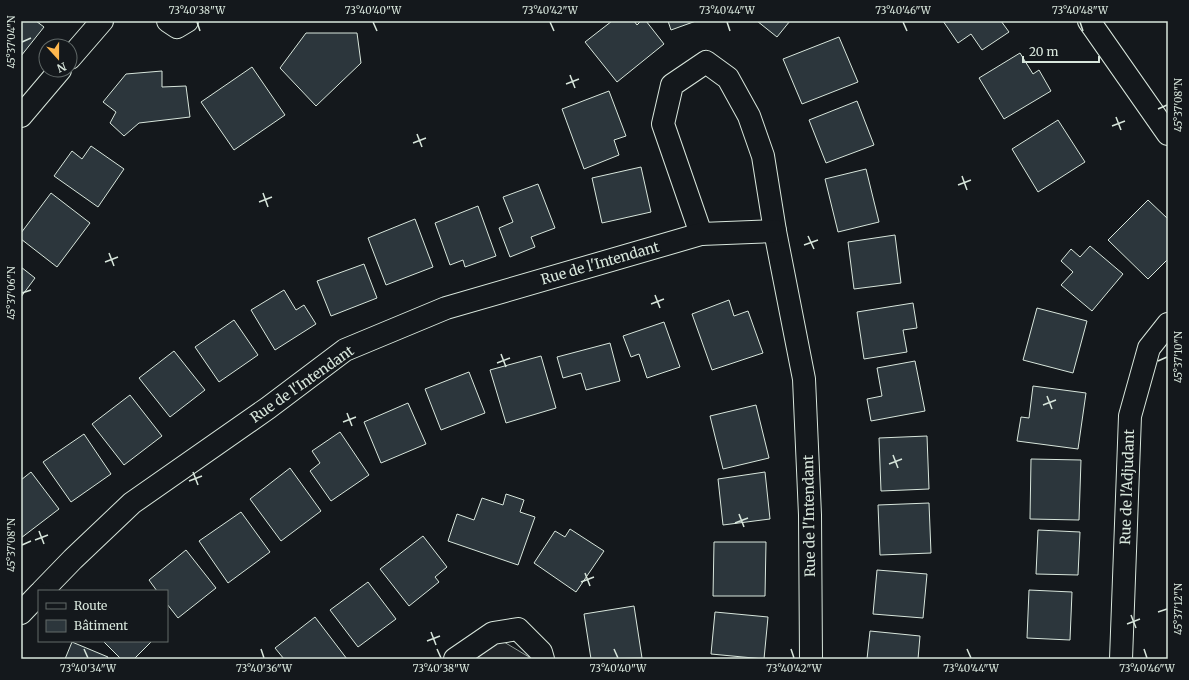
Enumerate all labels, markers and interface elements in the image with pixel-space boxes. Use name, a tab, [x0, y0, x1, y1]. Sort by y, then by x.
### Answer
text: 73°40'38"W	[169, 4, 226, 17]
text: 73°40'40"W	[345, 4, 402, 17]
text: 73°40'42"W	[522, 4, 579, 17]
text: 73°40'44"W	[699, 4, 756, 17]
text: 73°40'46"W	[875, 4, 932, 17]
text: 73°40'48"W	[1052, 4, 1109, 17]
text: 45°37'04"N	[5, 15, 18, 69]
north arrow	[38, 38, 78, 78]
scale bar	[1023, 38, 1099, 64]
text: 20 m	[1029, 44, 1058, 59]
text: N	[55, 59, 68, 76]
text: 45°37'08"N	[1172, 78, 1185, 132]
street label: Rue de l'Intendant	[539, 237, 662, 289]
text: 45°37'06"N	[5, 266, 18, 320]
text: 45°37'10"N	[1172, 331, 1185, 383]
street label: Rue de l'Intendant	[247, 341, 358, 426]
street label: Rue de l'Adjudant	[1116, 428, 1138, 545]
street label: Rue de l'Intendant	[799, 454, 819, 577]
text: 45°37'08"N	[5, 518, 18, 572]
text: 45°37'12"N	[1172, 583, 1185, 635]
legend	[38, 590, 168, 642]
text: Route	[74, 598, 107, 613]
text: Bâtiment	[74, 618, 128, 633]
text: 73°40'34"W	[60, 662, 117, 675]
text: 73°40'36"W	[236, 662, 293, 675]
text: 73°40'38"W	[413, 662, 470, 675]
text: 73°40'40"W	[590, 662, 647, 675]
text: 73°40'42"W	[766, 662, 823, 675]
text: 73°40'44"W	[943, 662, 1000, 675]
text: 73°40'46"W	[1119, 662, 1176, 675]

